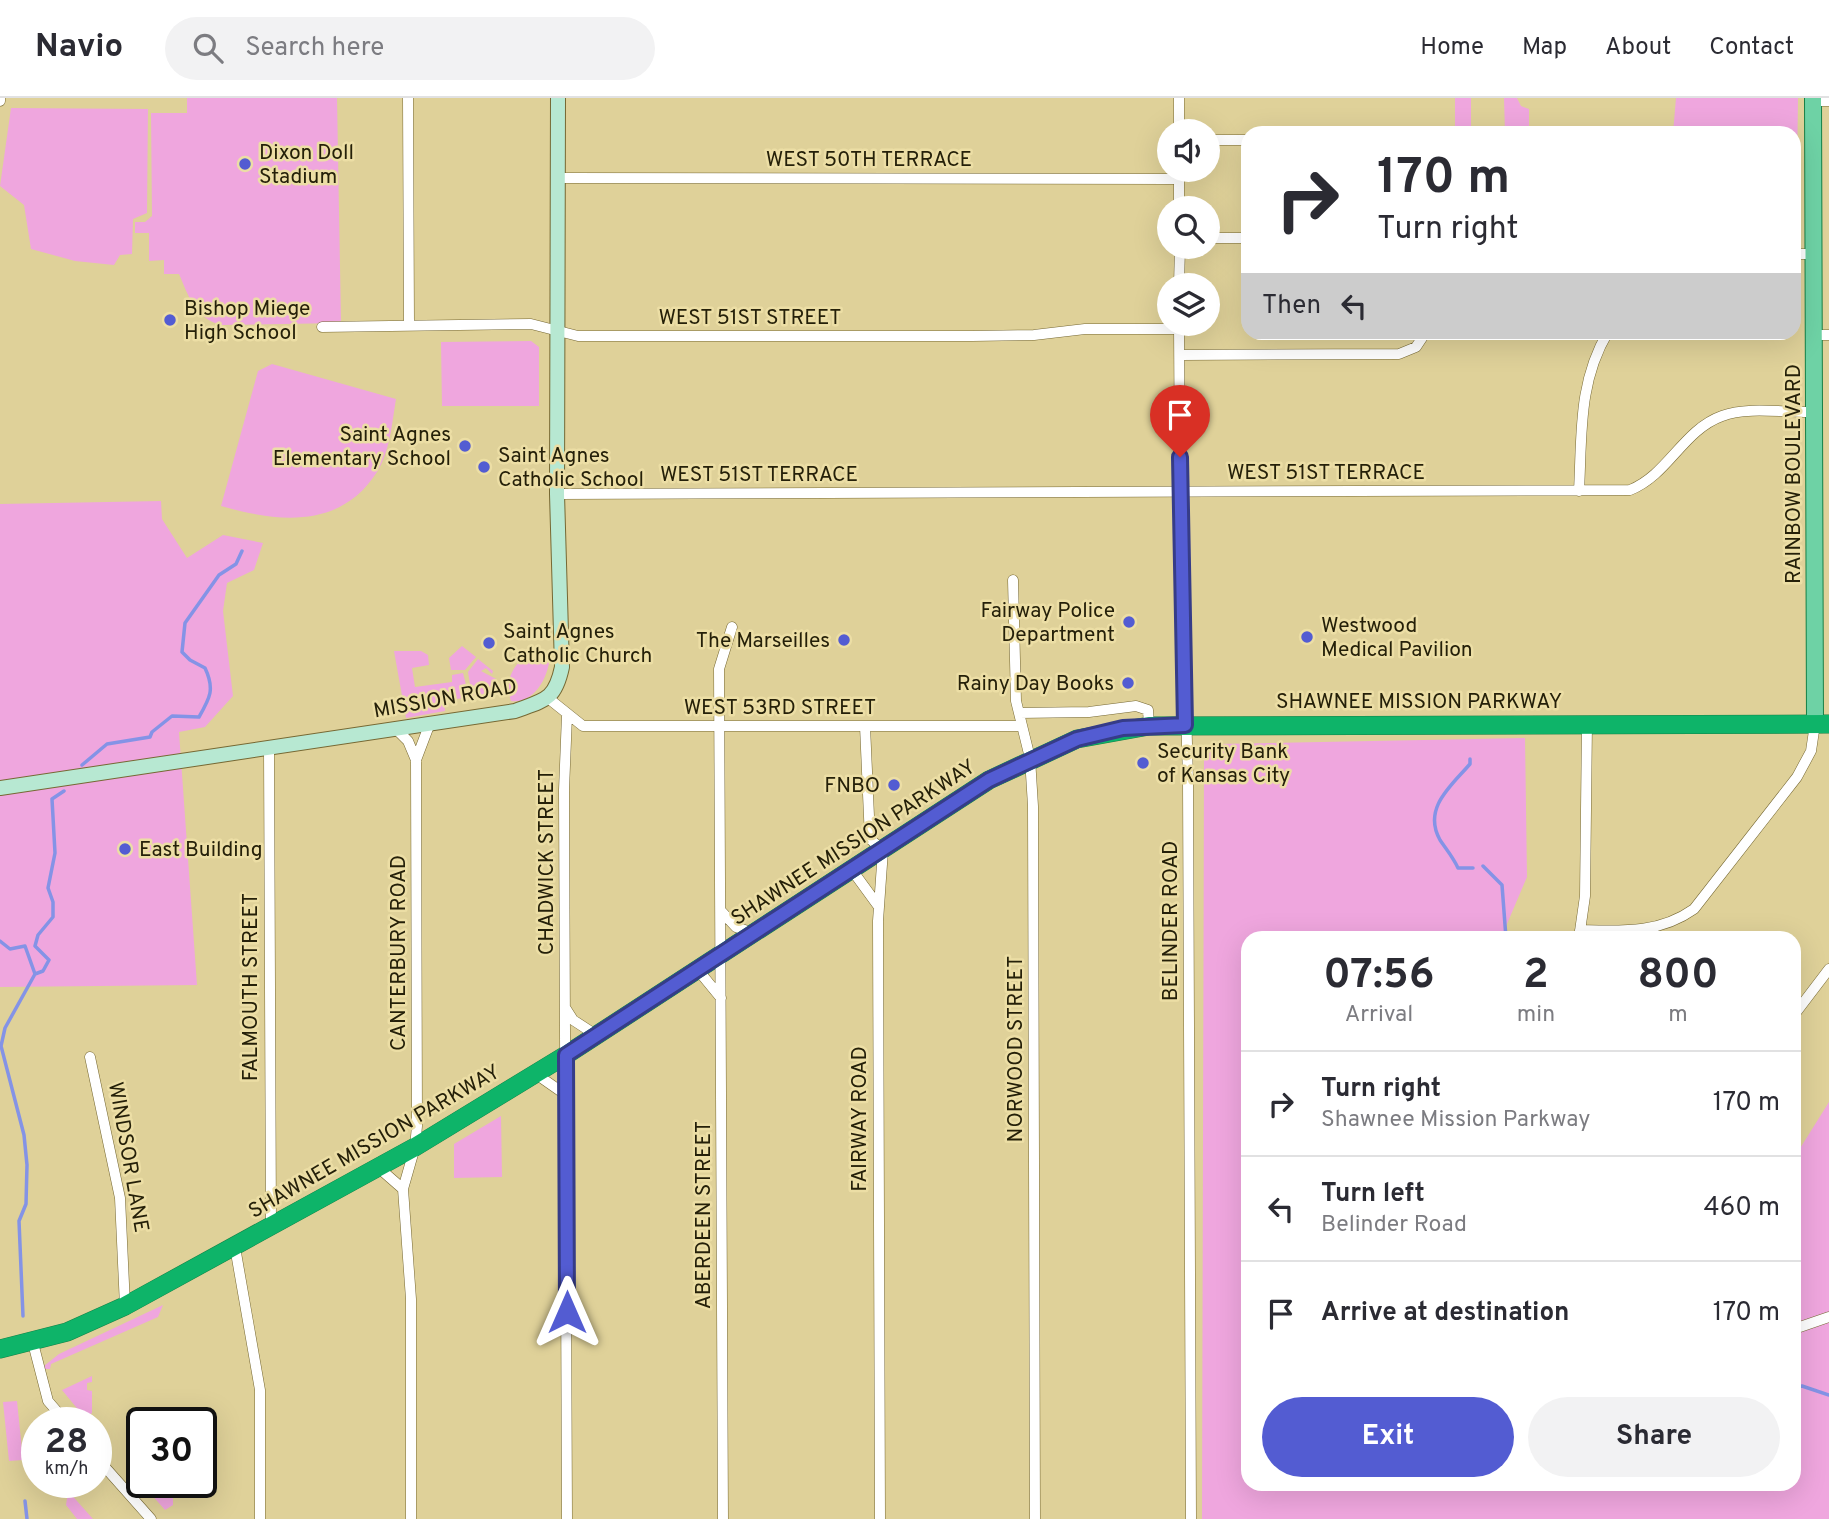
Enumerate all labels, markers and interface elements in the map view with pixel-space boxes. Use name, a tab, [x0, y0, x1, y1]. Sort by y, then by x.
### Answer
search box	[165, 17, 655, 80]
text: Navio	[35, 27, 123, 69]
icon: search	[189, 29, 227, 67]
text: Search here	[245, 32, 384, 65]
text: Home	[1420, 33, 1484, 63]
text: Map	[1522, 33, 1567, 63]
text: About	[1605, 33, 1671, 63]
text: Contact	[1709, 33, 1794, 63]
map controls	[1157, 119, 1220, 336]
button: sound	[1157, 119, 1220, 182]
place label: Dixon Doll Stadium	[259, 140, 354, 191]
street label: WEST 50TH TERRACE	[766, 147, 972, 174]
text: 170 m	[1377, 149, 1510, 211]
icon: right	[1262, 154, 1353, 245]
marker: Dixon Doll Stadium	[237, 156, 253, 172]
button: search	[1157, 196, 1220, 259]
text: Turn right	[1377, 210, 1519, 250]
button: layers	[1157, 273, 1220, 336]
icon: left	[1335, 287, 1373, 325]
text: Then	[1262, 290, 1321, 323]
place label: Bishop Miege High School	[184, 296, 310, 347]
street label: WEST 51ST STREET	[658, 305, 842, 332]
marker: Bishop Miege High School	[162, 312, 178, 328]
street label: RAINBOW BOULEVARD	[1781, 364, 1808, 584]
pin	[1150, 385, 1210, 457]
icon: arrive	[1161, 396, 1199, 434]
place label: Saint Agnes Elementary School	[273, 422, 451, 473]
marker: Saint Agnes Elementary School	[457, 438, 473, 454]
place label: Saint Agnes Catholic School	[498, 443, 644, 494]
marker: Saint Agnes Catholic School	[476, 459, 492, 475]
street label: WEST 51ST TERRACE	[1227, 460, 1425, 487]
street label: WEST 51ST TERRACE	[660, 462, 858, 489]
place label: Fairway Police Department	[981, 598, 1115, 649]
place label: Westwood Medical Pavilion	[1321, 613, 1473, 664]
marker: Fairway Police Department	[1121, 614, 1137, 630]
place label: Saint Agnes Catholic Church	[503, 619, 652, 670]
place label: The Marseilles	[696, 628, 830, 655]
marker: Westwood Medical Pavilion	[1299, 629, 1315, 645]
marker: The Marseilles	[836, 632, 852, 648]
marker: Saint Agnes Catholic Church	[481, 635, 497, 651]
place label: Rainy Day Books	[957, 671, 1114, 698]
street label: MISSION ROAD	[371, 674, 519, 725]
marker: Rainy Day Books	[1120, 675, 1136, 691]
street label: SHAWNEE MISSION PARKWAY	[1276, 689, 1562, 716]
street label: WEST 53RD STREET	[684, 695, 876, 722]
place label: Security Bank of Kansas City	[1157, 739, 1290, 790]
street label: SHAWNEE MISSION PARKWAY	[726, 754, 981, 933]
marker: Security Bank of Kansas City	[1135, 755, 1151, 771]
street label: CHADWICK STREET	[534, 769, 561, 955]
place label: FNBO	[824, 773, 880, 800]
marker: FNBO	[886, 777, 902, 793]
place label: East Building	[139, 837, 263, 864]
marker: East Building	[117, 841, 133, 857]
street label: BELINDER ROAD	[1158, 841, 1185, 1001]
street label: CANTERBURY ROAD	[386, 855, 413, 1051]
street label: FALMOUTH STREET	[238, 893, 265, 1081]
text: 07:56	[1323, 950, 1434, 1003]
text: 2	[1523, 950, 1549, 1003]
text: 800	[1637, 950, 1719, 1003]
street label: NORWOOD STREET	[1003, 956, 1030, 1142]
text: Arrival	[1345, 1001, 1413, 1030]
text: min	[1517, 1001, 1555, 1030]
text: m	[1668, 1001, 1688, 1030]
street label: FAIRWAY ROAD	[847, 1046, 874, 1192]
street label: SHAWNEE MISSION PARKWAY	[244, 1059, 505, 1226]
text: Turn right	[1321, 1073, 1441, 1106]
street label: WINDSOR LANE	[101, 1080, 154, 1235]
icon: right	[1262, 1085, 1300, 1123]
text: 170 m	[1713, 1087, 1780, 1120]
text: Shawnee Mission Parkway	[1321, 1106, 1590, 1135]
street label: ABERDEEN STREET	[691, 1121, 718, 1309]
text: Turn left	[1321, 1178, 1425, 1211]
icon: left	[1262, 1190, 1300, 1228]
text: 460 m	[1704, 1192, 1780, 1225]
text: Belinder Road	[1321, 1211, 1467, 1240]
position arrow	[530, 1275, 604, 1349]
icon: arrive	[1262, 1295, 1300, 1333]
text: Arrive at destination	[1321, 1297, 1569, 1330]
text: 170 m	[1713, 1297, 1780, 1330]
button: Exit	[1262, 1397, 1514, 1477]
button: Share	[1528, 1397, 1780, 1477]
speed limit sign: 30	[126, 1407, 217, 1498]
text: 28	[45, 1421, 88, 1465]
text: km/h	[45, 1458, 88, 1481]

